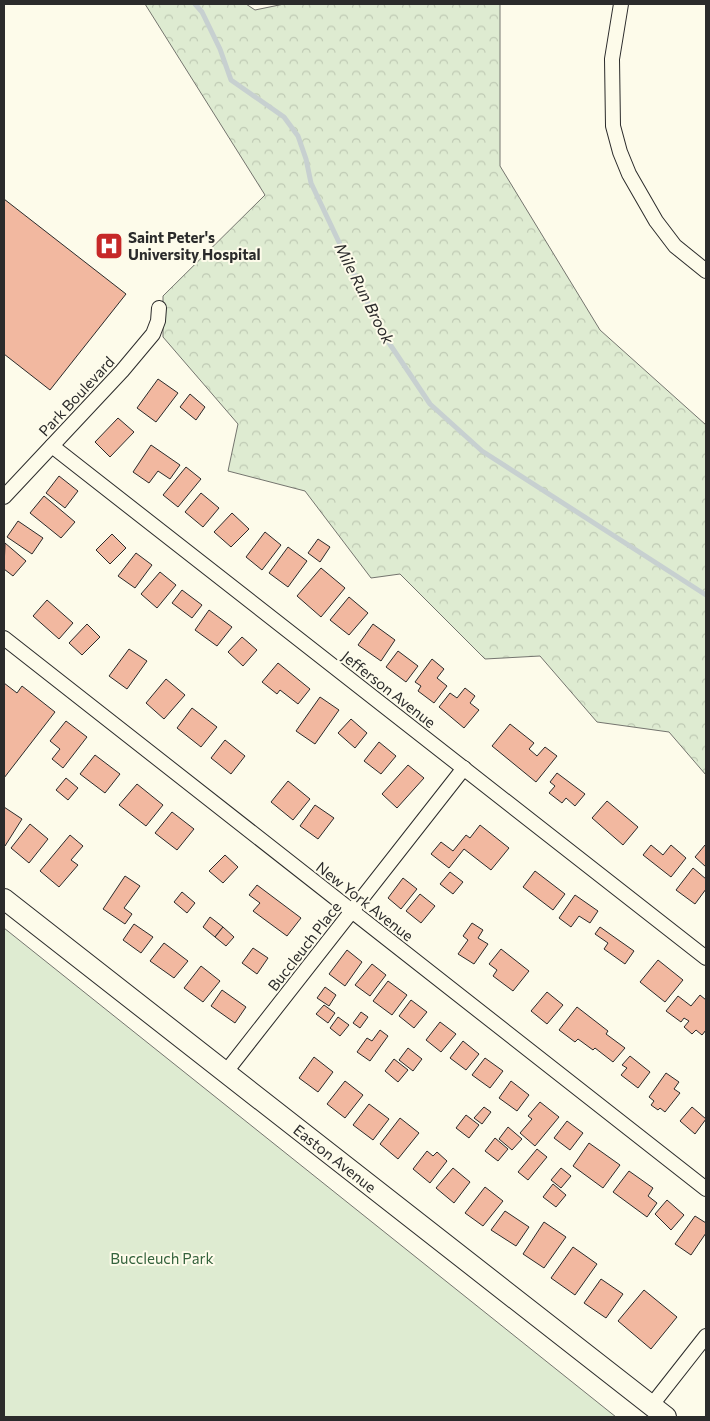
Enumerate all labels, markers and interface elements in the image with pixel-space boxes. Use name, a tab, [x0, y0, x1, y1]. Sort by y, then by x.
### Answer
place label: Saint Peter's University Hospital	[128, 228, 261, 263]
hospital icon: Saint Peter's University Hospital	[94, 231, 124, 261]
water label: Mile Run Brook	[331, 239, 399, 347]
street label: Park Boulevard	[34, 352, 118, 440]
street label: Jefferson Avenue	[338, 647, 440, 731]
street label: New York Avenue	[313, 858, 417, 945]
street label: Buccleuch Place	[264, 898, 344, 994]
street label: Easton Avenue	[290, 1120, 380, 1196]
park label: Buccleuch Park	[110, 1249, 214, 1267]

